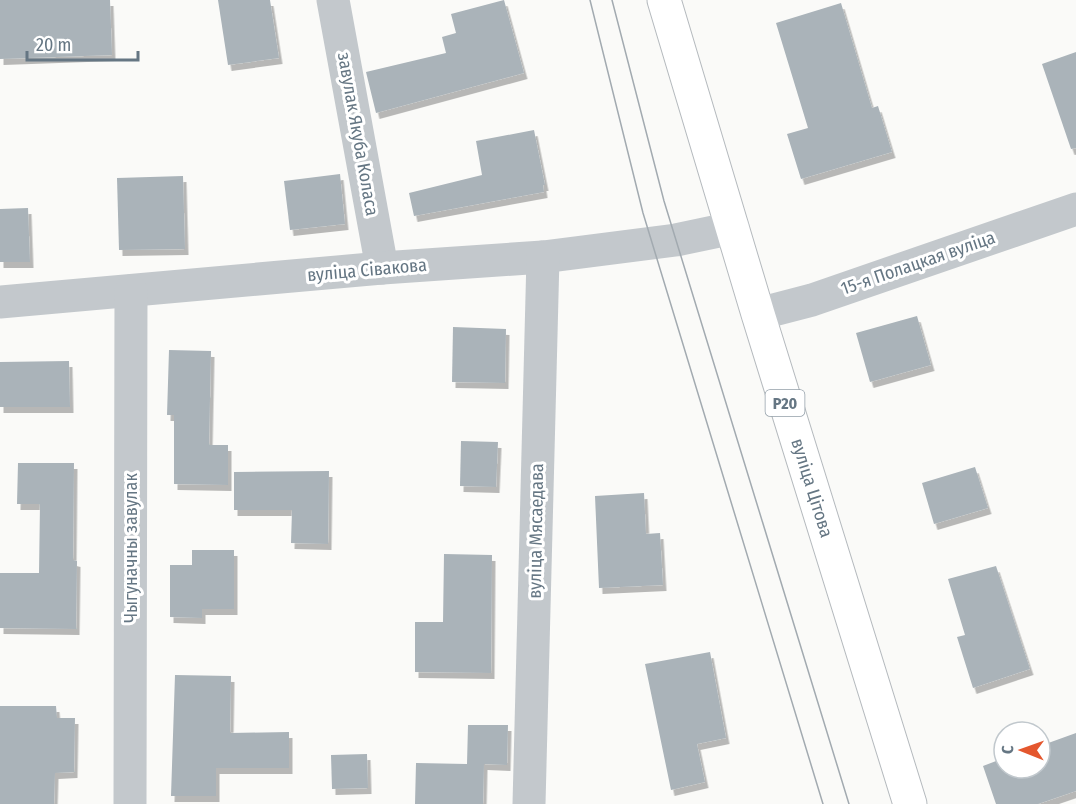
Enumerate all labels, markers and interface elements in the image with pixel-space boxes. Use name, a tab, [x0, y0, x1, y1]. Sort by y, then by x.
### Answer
scale bar	[27, 24, 138, 62]
text: 20 m	[36, 34, 71, 56]
street label: завулак Якуба Коласа	[333, 51, 383, 218]
street label: 15-я Полацкая вуліца	[838, 226, 998, 300]
street label: вуліца Сівакова	[306, 254, 428, 286]
road number: Р20	[766, 390, 804, 416]
street label: вуліца Цітова	[786, 436, 838, 540]
street label: вуліца Мясаедава	[524, 463, 548, 599]
street label: Чыгуначны завулак	[120, 473, 142, 623]
north arrow	[992, 720, 1052, 780]
text: С	[998, 745, 1017, 754]

